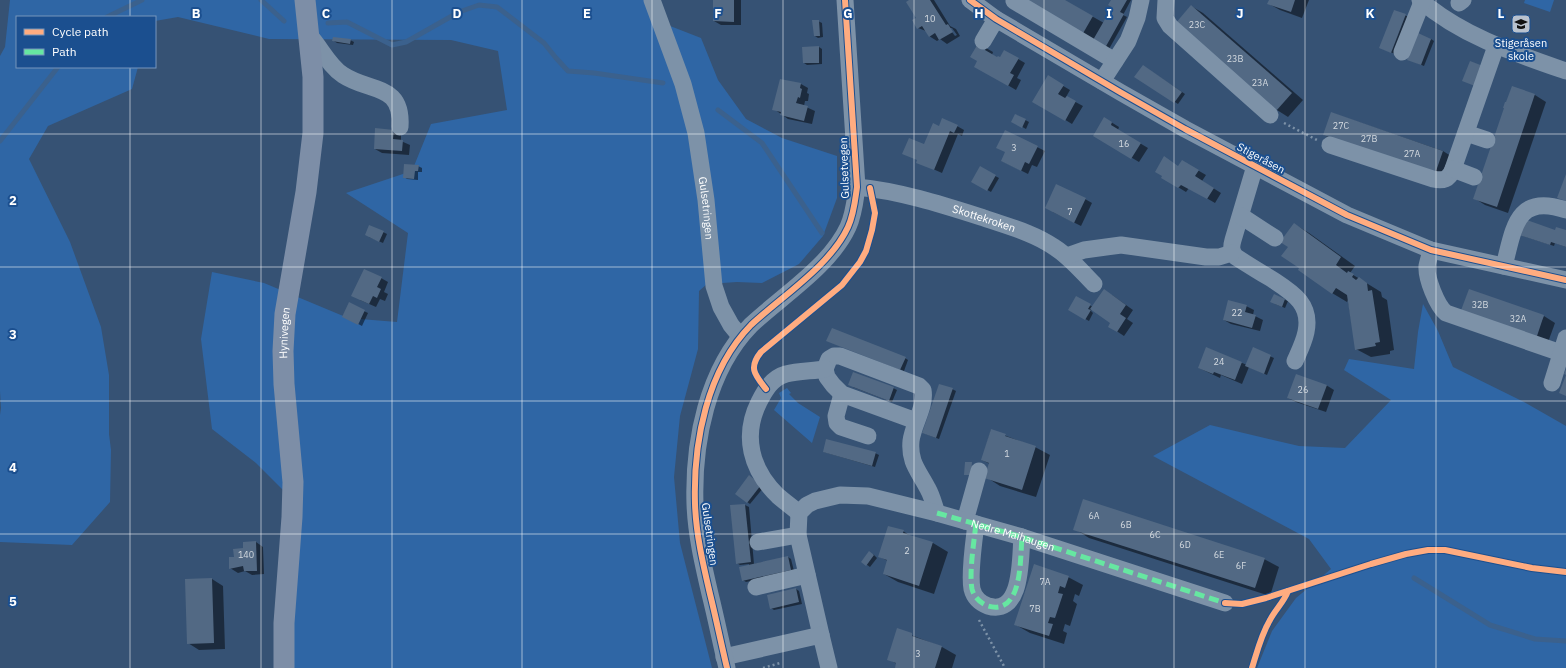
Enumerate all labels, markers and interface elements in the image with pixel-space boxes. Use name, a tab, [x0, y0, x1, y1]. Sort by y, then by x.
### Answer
text: B	[192, 5, 201, 22]
text: C	[322, 5, 331, 22]
text: D	[452, 5, 462, 22]
text: E	[583, 5, 591, 22]
text: F	[714, 5, 722, 22]
text: G	[843, 5, 853, 22]
text: H	[974, 5, 984, 22]
text: I	[1106, 5, 1112, 22]
text: J	[1236, 5, 1244, 22]
text: K	[1365, 5, 1375, 22]
text: L	[1498, 5, 1505, 22]
house number: 10	[925, 13, 935, 24]
school or university icon: Stigeråsen skole	[1510, 13, 1532, 35]
legend	[16, 16, 156, 68]
house number: 23C	[1189, 19, 1206, 30]
text: Cycle path	[52, 24, 109, 39]
place label: Stigeråsen skole	[1495, 36, 1547, 63]
text: Path	[52, 44, 77, 59]
house number: 23B	[1227, 53, 1243, 64]
house number: 23A	[1252, 77, 1269, 88]
house number: 27C	[1333, 120, 1350, 131]
house number: 27B	[1361, 133, 1377, 144]
street label: Gulsetvegen	[836, 137, 852, 199]
house number: 16	[1119, 138, 1129, 149]
street label: Stigeråsen	[1235, 140, 1287, 176]
house number: 3	[1011, 142, 1017, 153]
house number: 27A	[1404, 148, 1421, 159]
street label: Gulsetringen	[696, 176, 717, 240]
text: 2	[9, 192, 17, 209]
street label: Skottekroken	[951, 201, 1017, 235]
house number: 7	[1067, 206, 1073, 217]
house number: 32B	[1472, 299, 1488, 310]
street label: Hynivegen	[276, 306, 293, 359]
house number: 22	[1232, 307, 1242, 318]
house number: 32A	[1510, 313, 1527, 324]
text: 3	[9, 326, 17, 343]
house number: 24	[1214, 356, 1224, 367]
house number: 26	[1298, 384, 1308, 395]
house number: 1	[1004, 448, 1010, 459]
text: 4	[9, 459, 17, 476]
street label: Gulsetringen	[699, 502, 721, 566]
house number: 6A	[1088, 510, 1100, 521]
street label: Nedre Maihaugen	[969, 516, 1057, 554]
house number: 6B	[1120, 519, 1132, 530]
house number: 6C	[1150, 529, 1161, 540]
house number: 6D	[1179, 539, 1191, 550]
house number: 2	[904, 545, 910, 556]
house number: 140	[238, 549, 254, 560]
house number: 6E	[1214, 549, 1224, 560]
house number: 6F	[1236, 560, 1246, 571]
house number: 7A	[1039, 576, 1051, 587]
text: 5	[9, 593, 17, 610]
house number: 7B	[1029, 603, 1041, 614]
house number: 3	[915, 648, 921, 659]

